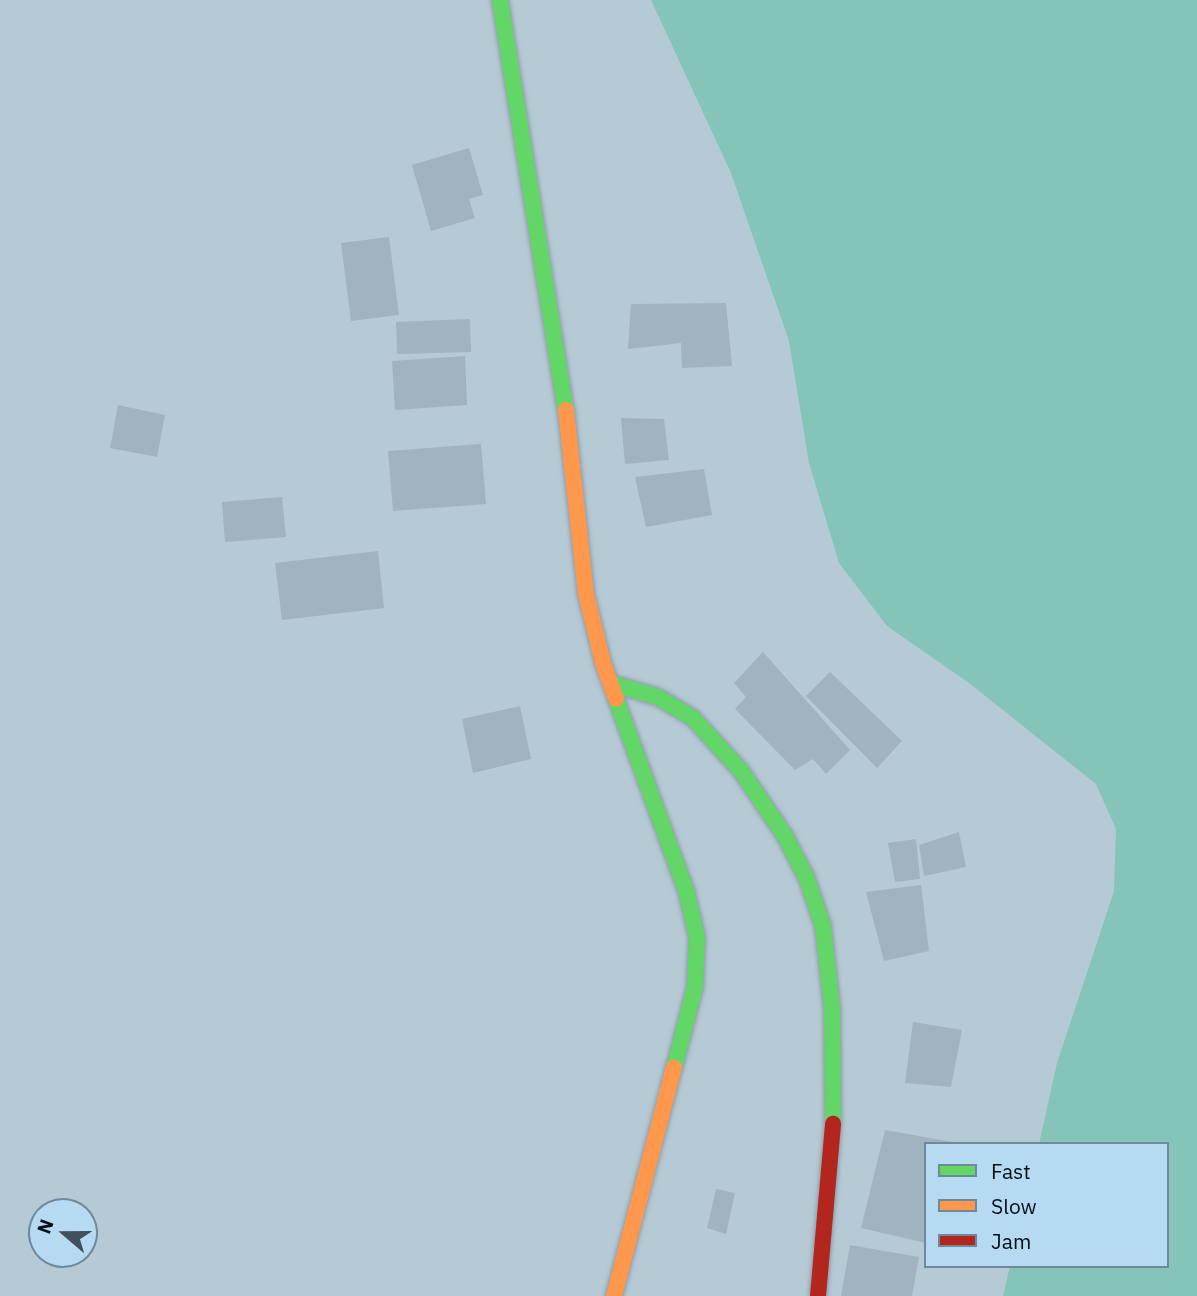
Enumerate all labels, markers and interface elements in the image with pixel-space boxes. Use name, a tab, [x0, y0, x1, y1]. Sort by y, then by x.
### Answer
legend	[924, 1142, 1169, 1268]
text: Fast	[991, 1157, 1031, 1185]
text: Slow	[991, 1192, 1037, 1220]
north arrow	[28, 1198, 98, 1268]
text: N	[32, 1216, 59, 1237]
text: Jam	[991, 1227, 1031, 1255]

